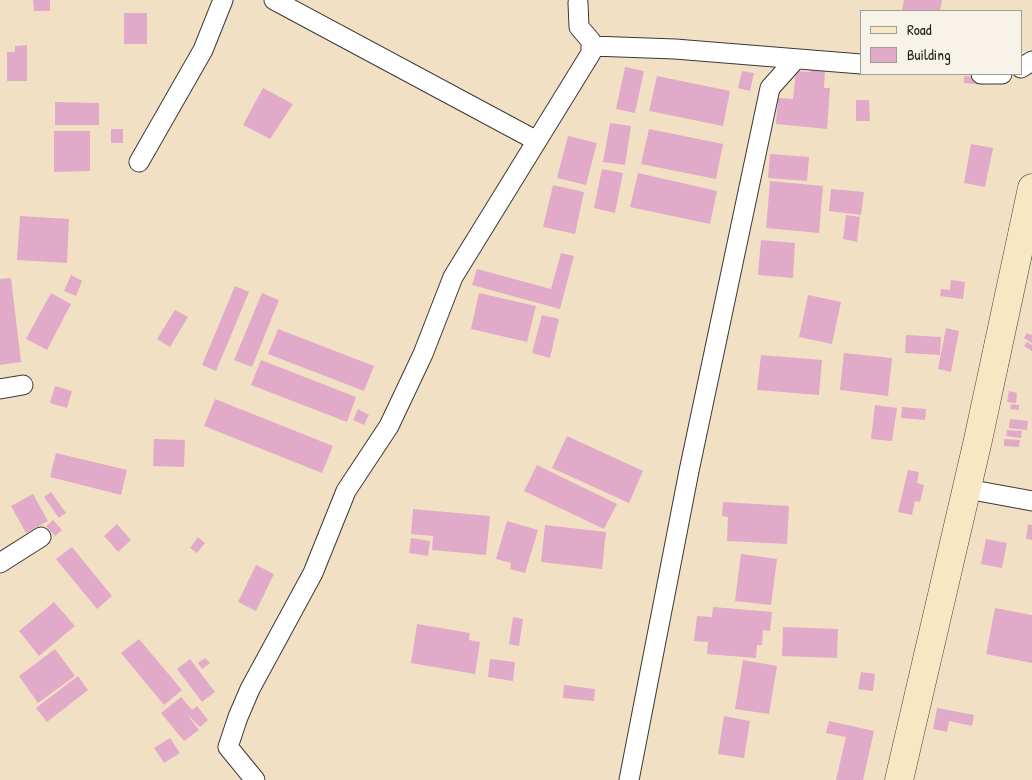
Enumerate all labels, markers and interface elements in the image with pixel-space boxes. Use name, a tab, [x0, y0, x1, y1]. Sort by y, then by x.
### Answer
legend	[860, 10, 1022, 75]
text: Road	[907, 19, 932, 40]
text: Building	[907, 44, 951, 65]

